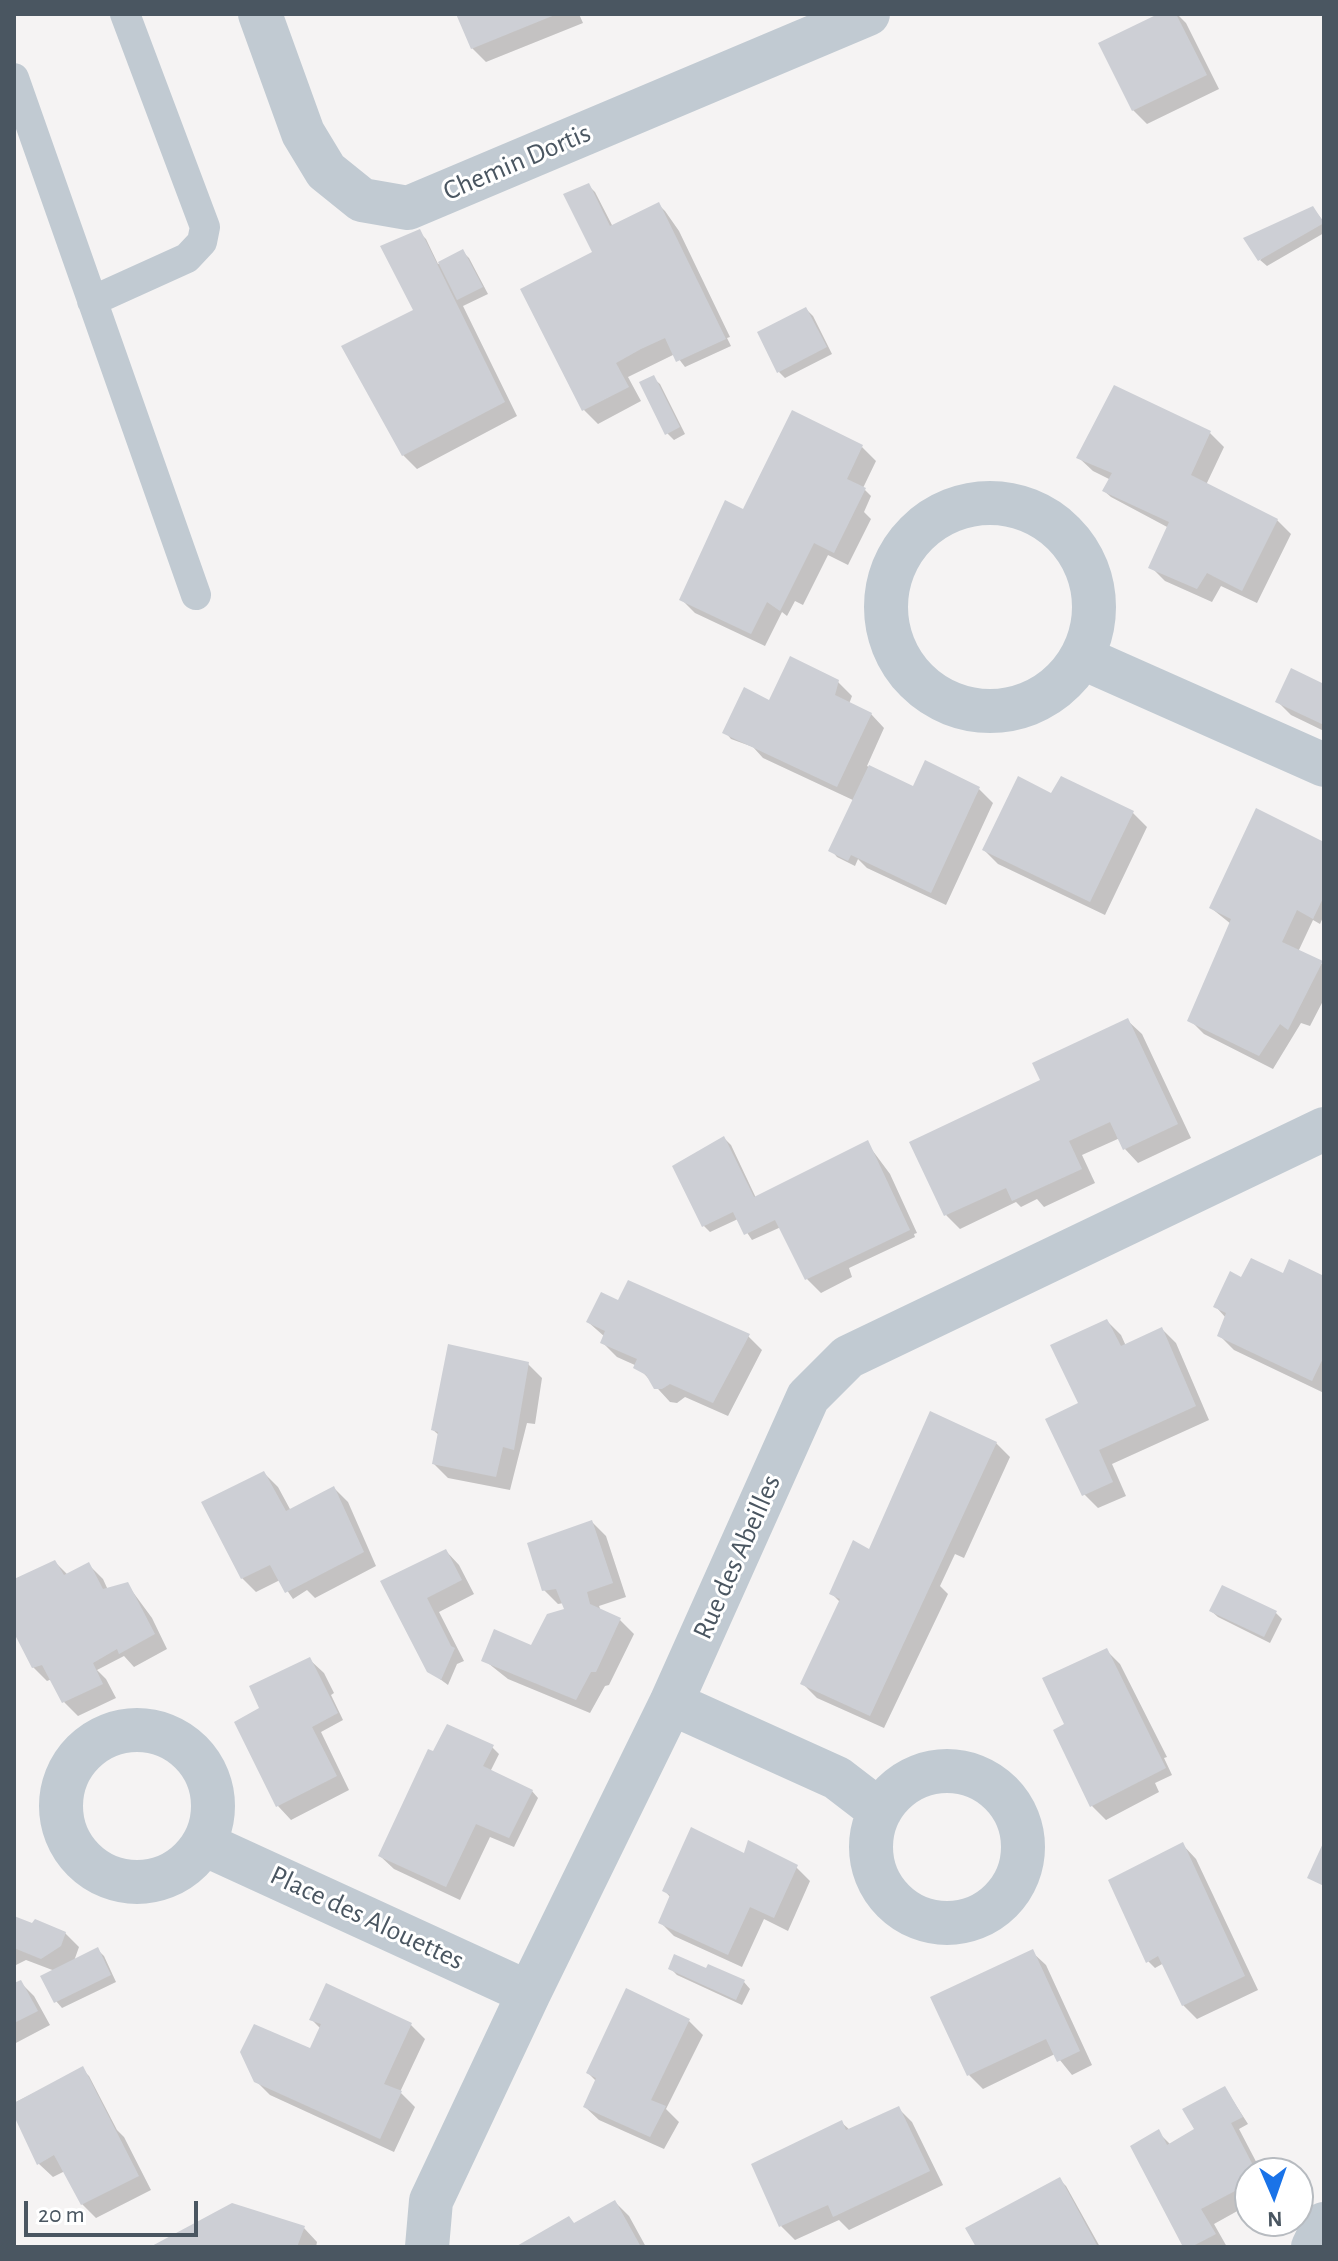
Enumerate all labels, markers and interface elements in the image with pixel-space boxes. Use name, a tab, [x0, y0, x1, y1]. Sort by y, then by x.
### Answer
street label: Chemin Dortis	[438, 116, 596, 208]
street label: Rue des Abeilles	[686, 1470, 788, 1644]
street label: Place des Alouettes	[265, 1858, 469, 1978]
north arrow	[1234, 2157, 1314, 2237]
scale bar	[28, 2185, 202, 2235]
text: 20 m	[38, 2203, 85, 2227]
text: N	[1267, 2208, 1283, 2230]

